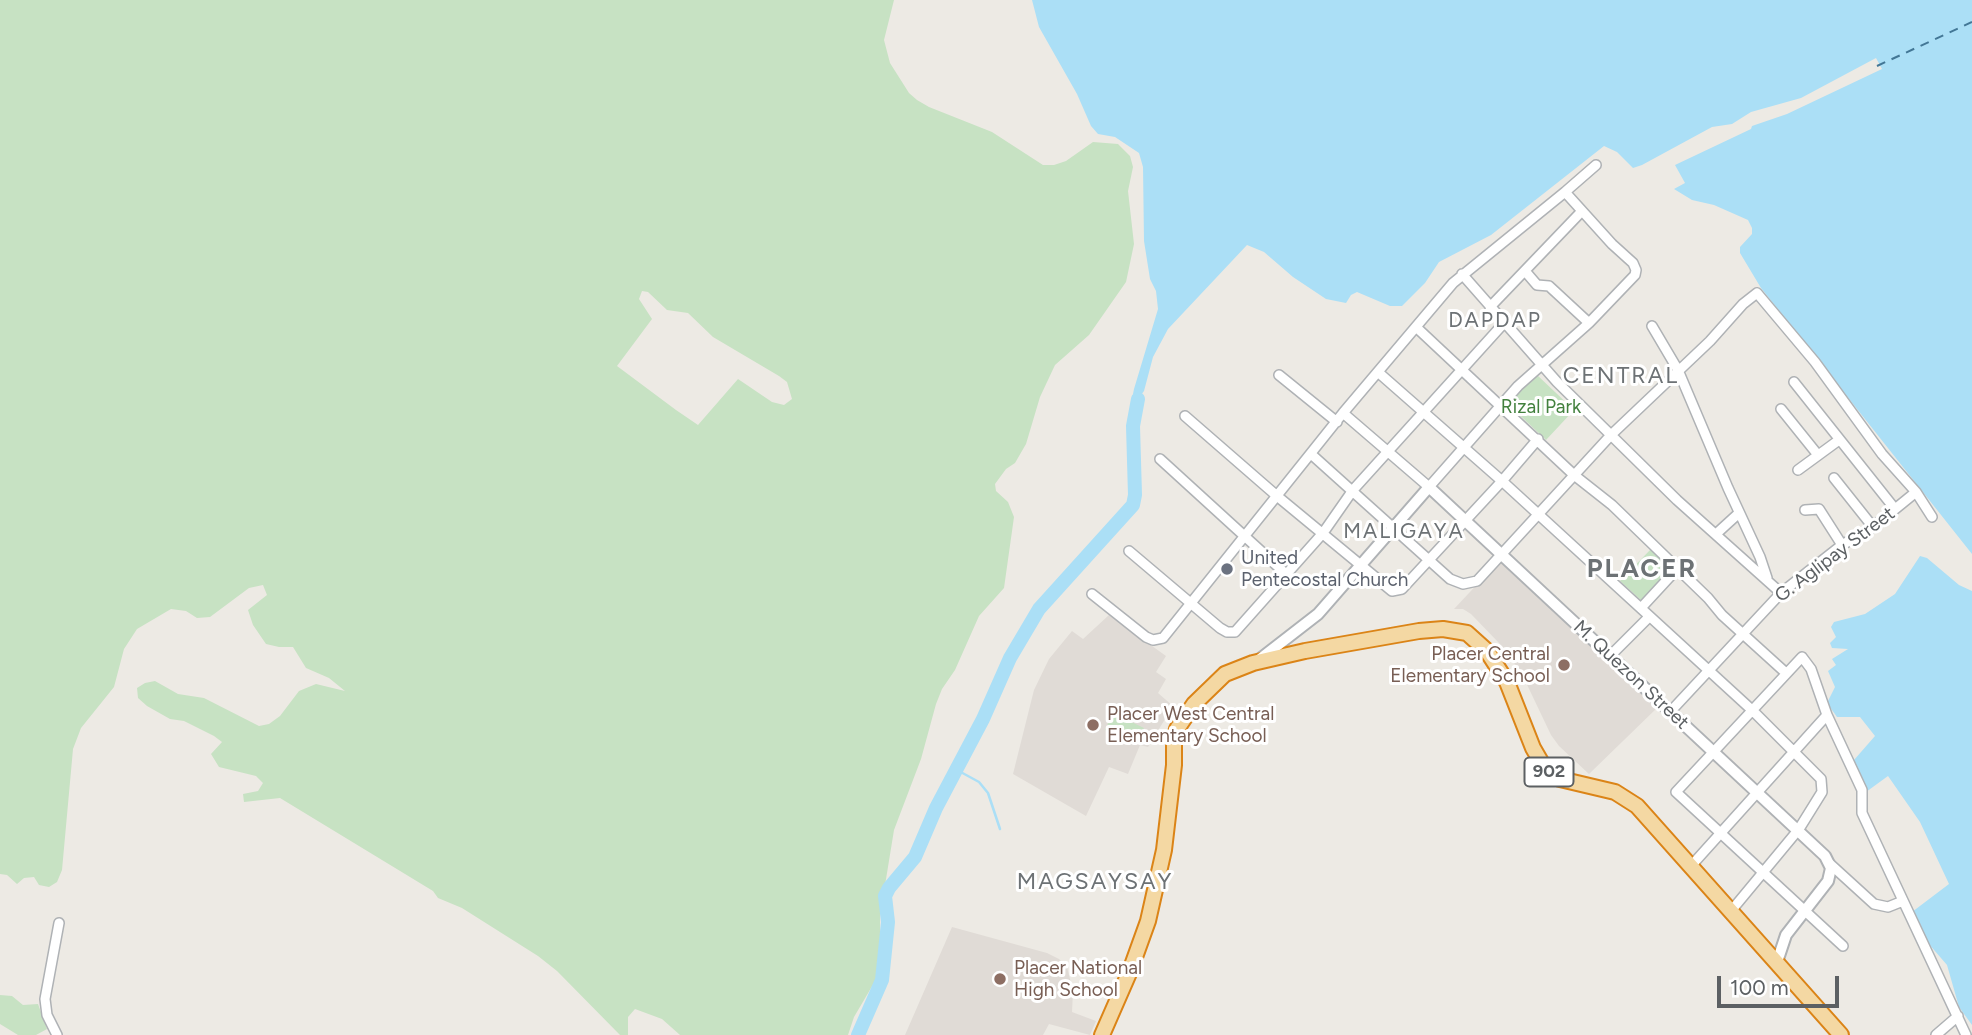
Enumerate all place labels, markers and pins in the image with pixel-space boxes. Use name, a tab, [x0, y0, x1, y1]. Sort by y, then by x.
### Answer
place label: United Pentecostal Church	[1241, 547, 1408, 591]
marker: United Pentecostal Church	[1219, 561, 1235, 577]
place label: Placer Central Elementary School	[1390, 643, 1550, 687]
marker: Placer Central Elementary School	[1556, 657, 1572, 673]
place label: Placer West Central Elementary School	[1107, 703, 1274, 747]
marker: Placer West Central Elementary School	[1085, 717, 1101, 733]
place label: Placer National High School	[1014, 957, 1142, 1001]
marker: Placer National High School	[992, 971, 1008, 987]

